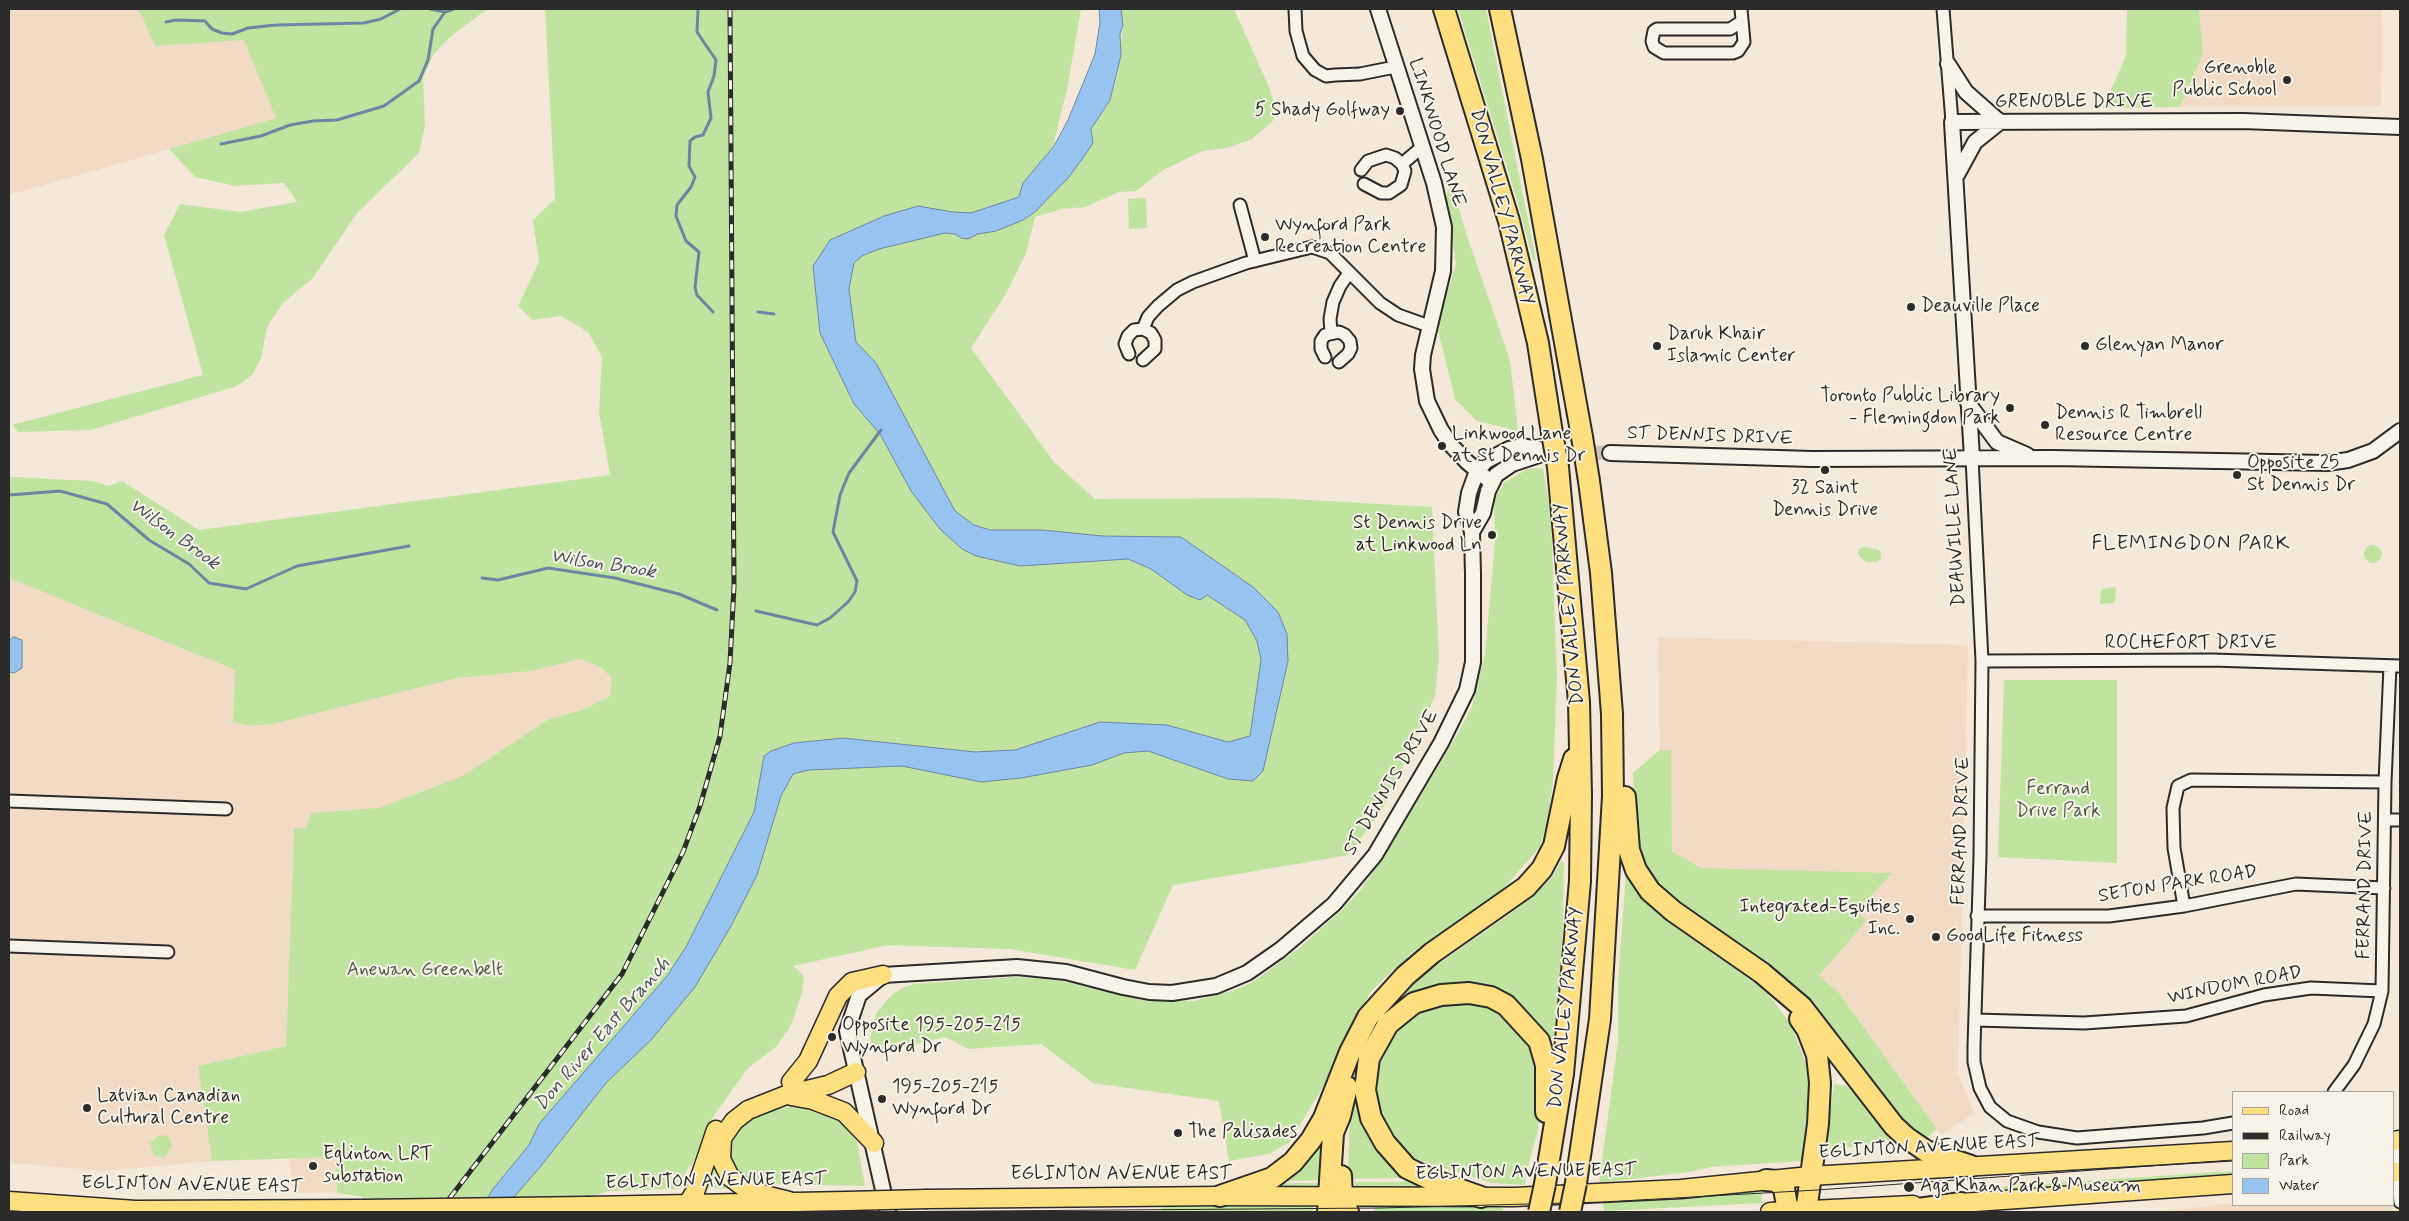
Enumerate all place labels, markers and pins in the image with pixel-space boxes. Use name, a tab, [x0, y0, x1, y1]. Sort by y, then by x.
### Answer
place label: Grenoble Public School	[2172, 58, 2277, 102]
marker: Grenoble Public School	[2281, 74, 2293, 86]
place label: 5 Shady Golfway	[1254, 100, 1390, 122]
marker: 5 Shady Golfway	[1394, 105, 1406, 117]
place label: Wynford Park Recreation Centre	[1275, 215, 1426, 259]
marker: Wynford Park Recreation Centre	[1259, 231, 1271, 243]
place label: Deauville Place	[1921, 296, 2040, 318]
marker: Deauville Place	[1905, 301, 1917, 313]
place label: Daruk Khair Islamic Center	[1667, 324, 1796, 368]
place label: Glenyan Manor	[2095, 335, 2224, 357]
marker: Daruk Khair Islamic Center	[1651, 340, 1663, 352]
marker: Glenyan Manor	[2079, 340, 2091, 352]
place label: Toronto Public Library - Flemingdon Park	[1820, 386, 2000, 430]
marker: Toronto Public Library - Flemingdon Park	[2004, 402, 2016, 414]
place label: Dennis R Timbrell Resource Centre	[2055, 403, 2202, 447]
marker: Dennis R Timbrell Resource Centre	[2039, 419, 2051, 431]
place label: Linkwood Lane at St Dennis Dr	[1452, 424, 1585, 468]
marker: Linkwood Lane at St Dennis Dr	[1436, 440, 1448, 452]
place label: Opposite 25 St Dennis Dr	[2247, 453, 2355, 497]
marker: 32 Saint Dennis Drive	[1819, 464, 1831, 476]
marker: Opposite 25 St Dennis Dr	[2231, 469, 2243, 481]
place label: 32 Saint Dennis Drive	[1772, 478, 1878, 522]
place label: St Dennis Drive at Linkwood Ln	[1353, 513, 1482, 557]
marker: St Dennis Drive at Linkwood Ln	[1486, 529, 1498, 541]
place label: Integrated-Equities Inc.	[1740, 897, 1900, 941]
marker: Integrated-Equities Inc.	[1904, 913, 1916, 925]
place label: GoodLife Fitness	[1946, 926, 2083, 948]
marker: GoodLife Fitness	[1930, 931, 1942, 943]
place label: Opposite 195-205-215 Wynford Dr	[842, 1015, 1021, 1059]
marker: Opposite 195-205-215 Wynford Dr	[826, 1031, 838, 1043]
place label: 195-205-215 Wynford Dr	[892, 1077, 998, 1121]
place label: Latvian Canadian Cultural Centre	[97, 1086, 240, 1130]
marker: 195-205-215 Wynford Dr	[876, 1093, 888, 1105]
marker: Latvian Canadian Cultural Centre	[81, 1102, 93, 1114]
place label: The Palisades	[1188, 1122, 1297, 1144]
marker: The Palisades	[1172, 1127, 1184, 1139]
place label: Eglinton LRT substation	[323, 1144, 433, 1188]
marker: Eglinton LRT substation	[307, 1160, 319, 1172]
place label: Aga Khan Park & Museum	[1920, 1176, 2141, 1198]
marker: Aga Khan Park & Museum	[1902, 1180, 1916, 1194]

